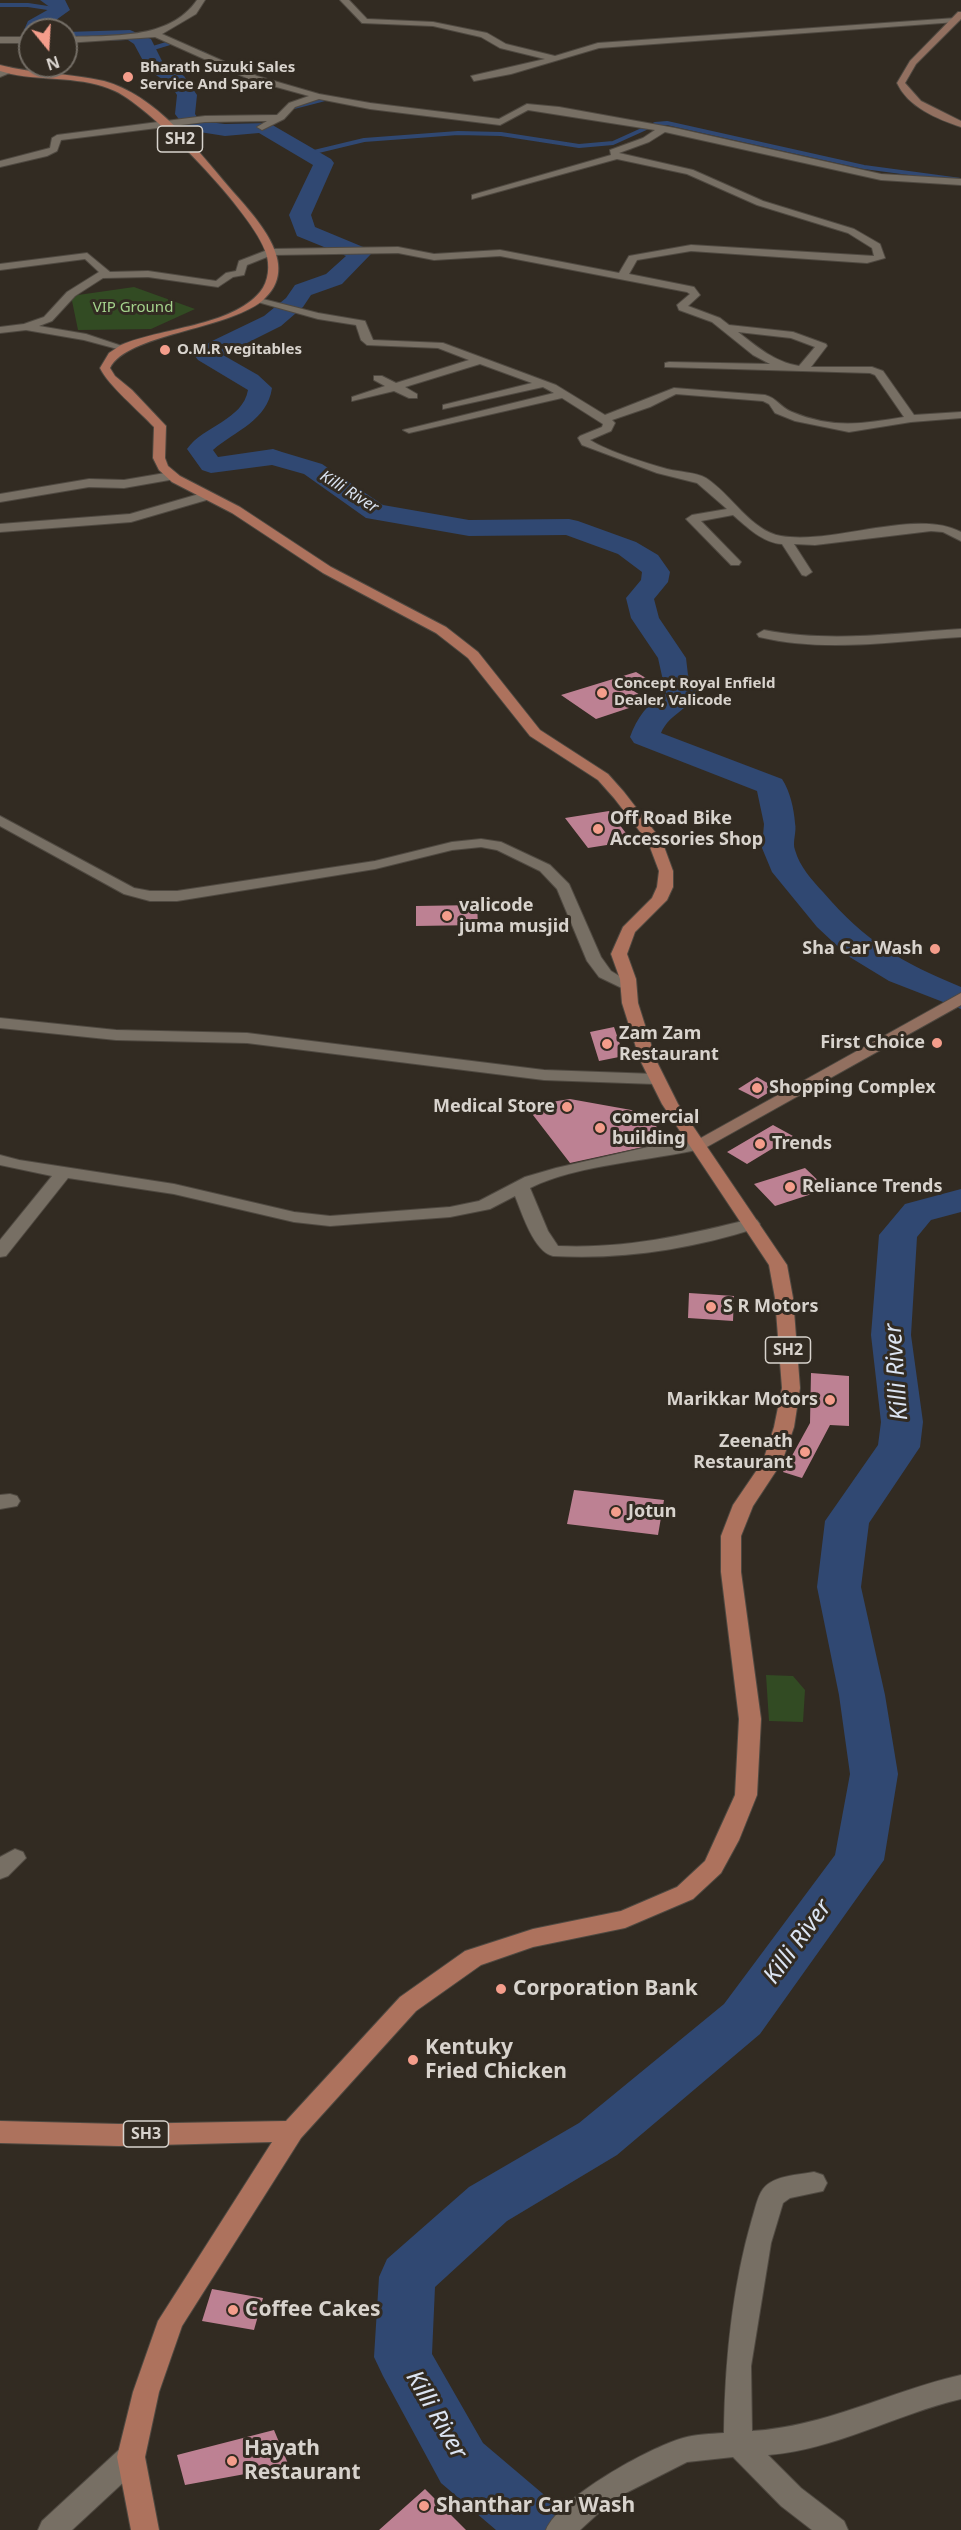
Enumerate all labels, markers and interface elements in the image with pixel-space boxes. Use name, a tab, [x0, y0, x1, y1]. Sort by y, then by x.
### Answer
north arrow	[18, 18, 78, 78]
text: N	[43, 51, 63, 76]
place label: Bharath Suzuki Sales Service And Spare	[140, 59, 295, 94]
marker: Bharath Suzuki Sales Service And Spare	[121, 70, 135, 84]
road number: SH2	[158, 126, 202, 152]
park label: VIP Ground	[93, 299, 173, 317]
place label: O.M.R vegitables	[177, 341, 302, 359]
marker: O.M.R vegitables	[158, 343, 172, 357]
water label: Killi River	[316, 467, 382, 517]
place label: Concept Royal Enfield Dealer, Valicode	[614, 675, 776, 710]
marker: Concept Royal Enfield Dealer, Valicode	[595, 686, 609, 700]
place label: Off Road Bike Accessories Shop	[610, 808, 763, 850]
marker: Off Road Bike Accessories Shop	[591, 822, 605, 836]
place label: valicode juma musjid	[459, 895, 569, 938]
marker: valicode juma musjid	[440, 909, 454, 923]
place label: Sha Car Wash	[802, 938, 923, 960]
marker: Sha Car Wash	[928, 942, 942, 956]
place label: Zam Zam Restaurant	[619, 1023, 719, 1066]
place label: First Choice	[820, 1032, 925, 1054]
marker: First Choice	[930, 1036, 944, 1050]
marker: Zam Zam Restaurant	[600, 1037, 614, 1051]
place label: Shopping Complex	[769, 1077, 936, 1099]
marker: Shopping Complex	[750, 1081, 764, 1095]
place label: Medical Store	[433, 1096, 555, 1118]
marker: Medical Store	[560, 1100, 574, 1114]
place label: comercial building	[612, 1107, 699, 1150]
marker: comercial building	[593, 1121, 607, 1135]
place label: Trends	[772, 1133, 832, 1155]
marker: Trends	[753, 1137, 767, 1151]
place label: Reliance Trends	[802, 1176, 943, 1198]
marker: Reliance Trends	[783, 1180, 797, 1194]
place label: S R Motors	[723, 1296, 818, 1318]
marker: S R Motors	[704, 1300, 718, 1314]
water label: Killi River	[879, 1323, 915, 1421]
road number: SH2	[766, 1337, 810, 1363]
place label: Marikkar Motors	[667, 1389, 818, 1411]
marker: Marikkar Motors	[823, 1393, 837, 1407]
place label: Zeenath Restaurant	[693, 1431, 793, 1474]
marker: Zeenath Restaurant	[798, 1445, 812, 1459]
place label: Jotun	[628, 1501, 676, 1523]
marker: Jotun	[609, 1505, 623, 1519]
water label: Killi River	[758, 1894, 838, 1990]
place label: Corporation Bank	[513, 1976, 698, 2002]
marker: Corporation Bank	[494, 1982, 508, 1996]
place label: Kentuky Fried Chicken	[425, 2035, 567, 2085]
marker: Kentuky Fried Chicken	[406, 2053, 420, 2067]
road number: SH3	[124, 2121, 168, 2147]
place label: Coffee Cakes	[245, 2297, 381, 2323]
marker: Coffee Cakes	[226, 2303, 240, 2317]
water label: Killi River	[399, 2366, 473, 2464]
place label: Hayath Restaurant	[244, 2436, 361, 2486]
marker: Hayath Restaurant	[225, 2454, 239, 2468]
place label: Shanthar Car Wash	[436, 2493, 635, 2519]
marker: Shanthar Car Wash	[417, 2499, 431, 2513]

